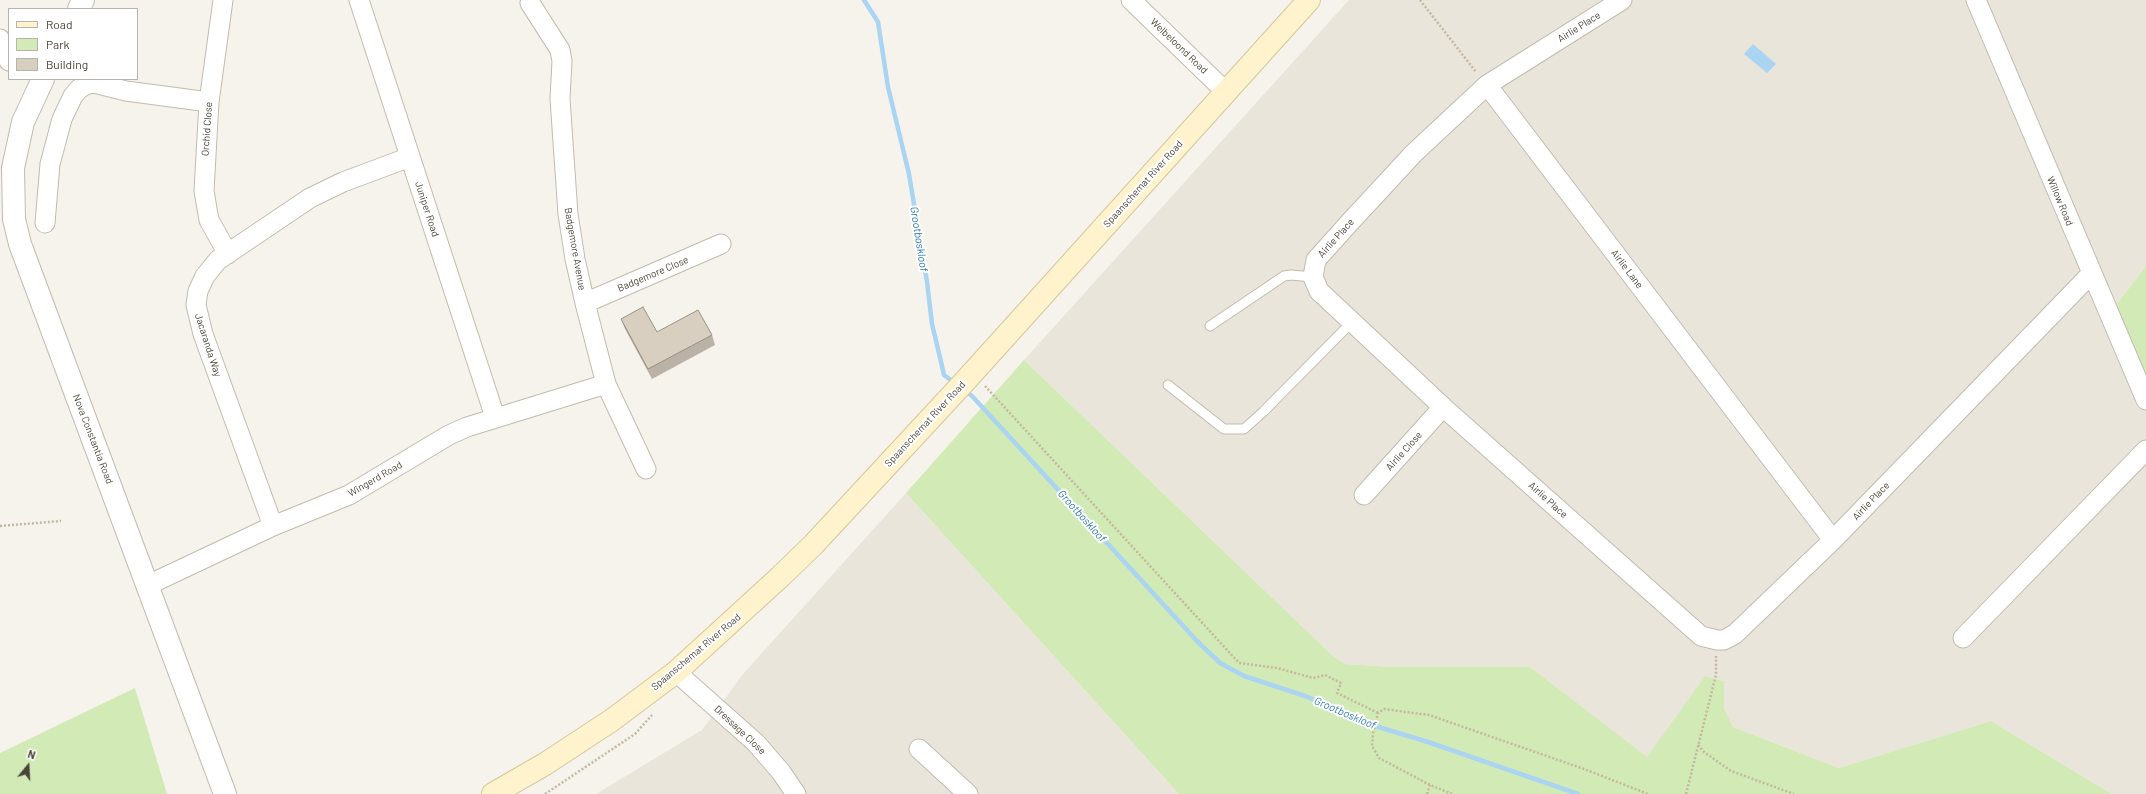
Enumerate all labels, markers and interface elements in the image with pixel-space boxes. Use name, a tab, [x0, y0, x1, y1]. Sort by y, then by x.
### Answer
legend	[8, 8, 138, 80]
street label: Airlie Place	[1555, 9, 1603, 45]
street label: Welbeloond Road	[1148, 16, 1210, 76]
text: Road	[46, 17, 73, 31]
text: Park	[46, 37, 70, 51]
text: Building	[46, 57, 88, 71]
street label: Orchid Close	[199, 101, 215, 157]
street label: Spaanschemat River Road	[1101, 138, 1185, 230]
street label: Willow Road	[2044, 174, 2076, 228]
street label: Juniper Road	[412, 180, 442, 238]
water label: Grootboskloof	[907, 206, 931, 272]
street label: Badgemore Avenue	[562, 207, 588, 291]
street label: Airlie Place	[1315, 216, 1357, 260]
street label: Airlie Lane	[1608, 247, 1646, 291]
street label: Badgemore Close	[616, 254, 690, 294]
street label: Jacaranda Way	[192, 312, 224, 378]
street label: Spaanschemat River Road	[882, 379, 968, 469]
street label: Nova Constantia Road	[70, 393, 116, 485]
street label: Airlie Close	[1383, 429, 1425, 473]
street label: Wingerd Road	[346, 459, 404, 499]
street label: Airlie Place	[1526, 479, 1570, 521]
street label: Airlie Place	[1850, 479, 1892, 523]
water label: Grootboskloof	[1055, 487, 1109, 545]
street label: Spaanschemat River Road	[649, 611, 743, 693]
water label: Grootboskloof	[1312, 694, 1378, 732]
street label: Dressage Close	[712, 703, 768, 757]
north arrow	[8, 746, 48, 786]
text: N	[26, 747, 37, 761]

